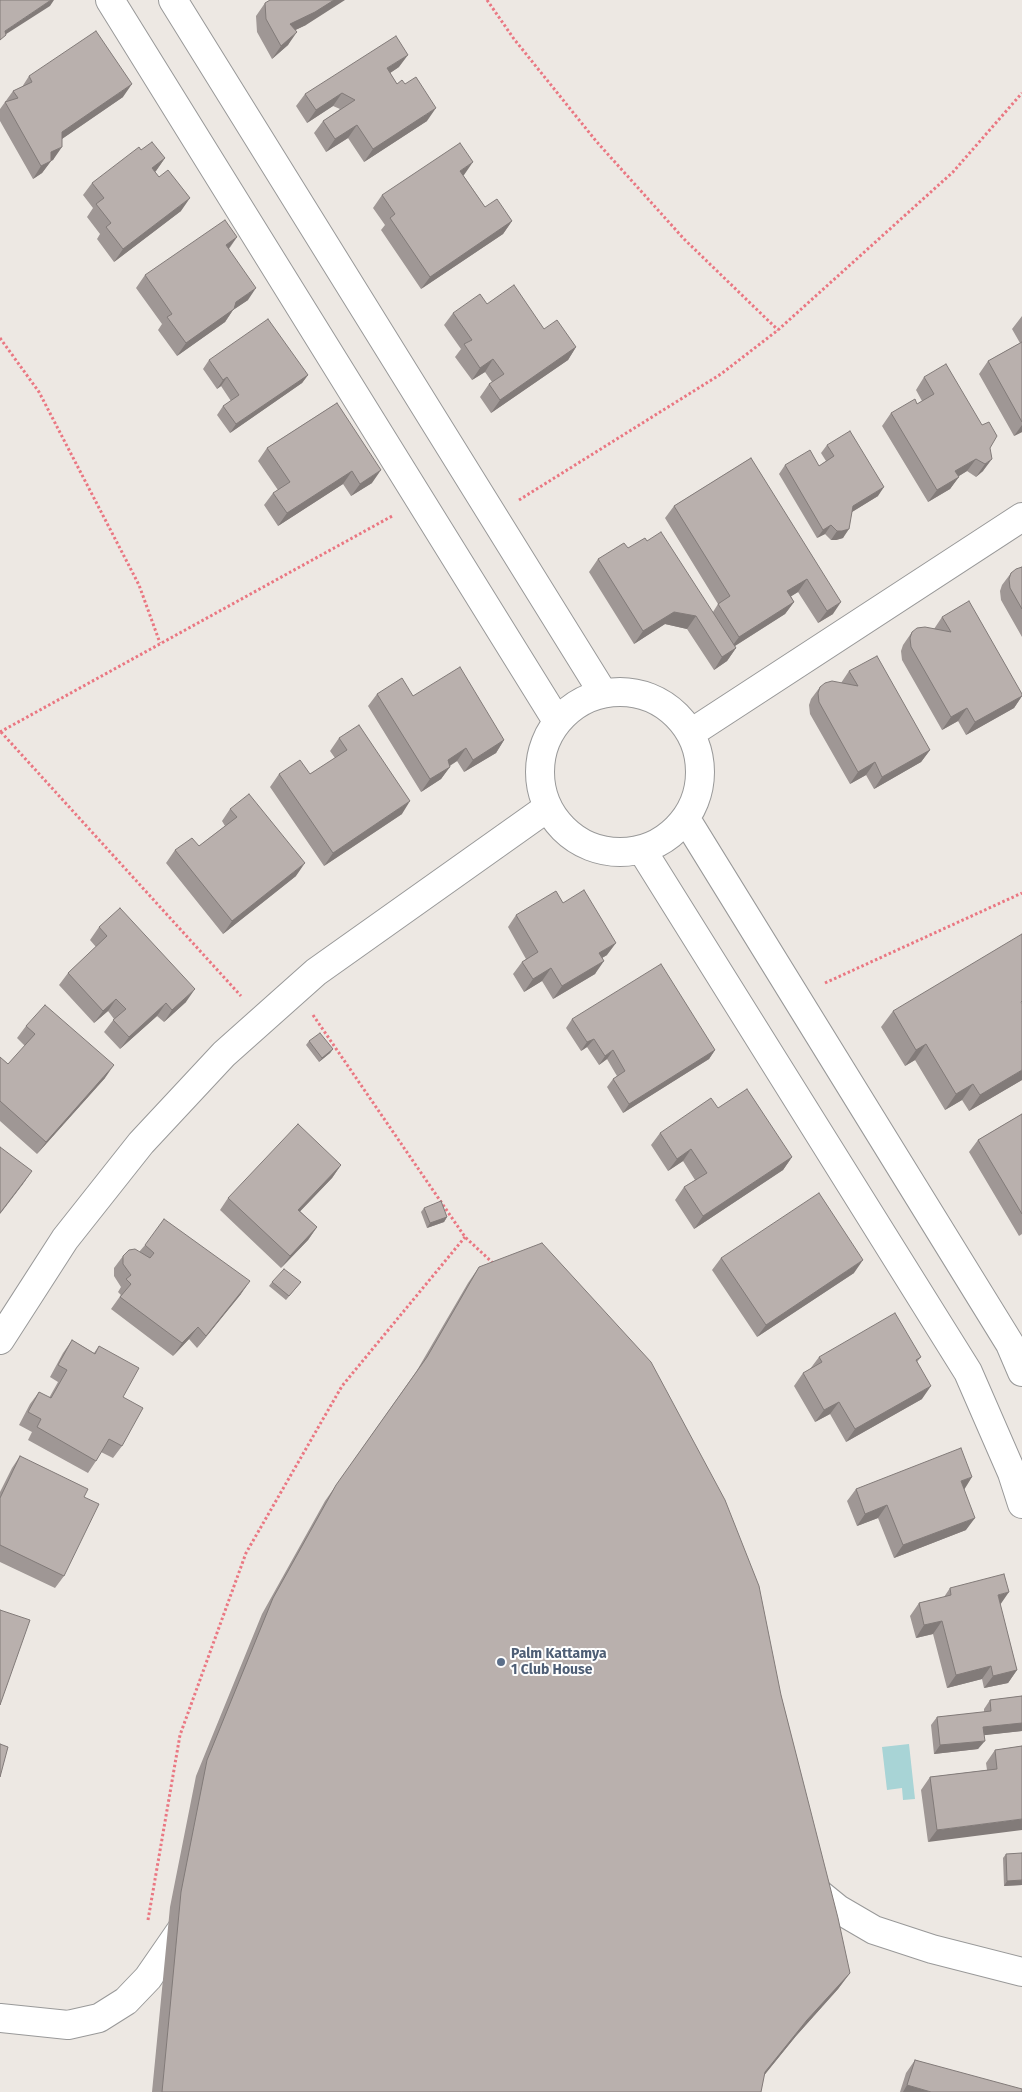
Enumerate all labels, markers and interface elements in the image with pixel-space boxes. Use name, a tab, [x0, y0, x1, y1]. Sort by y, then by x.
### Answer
place label: Palm Kattamya 1 Club House	[511, 1646, 607, 1678]
marker: Palm Kattamya 1 Club House	[495, 1656, 507, 1668]

